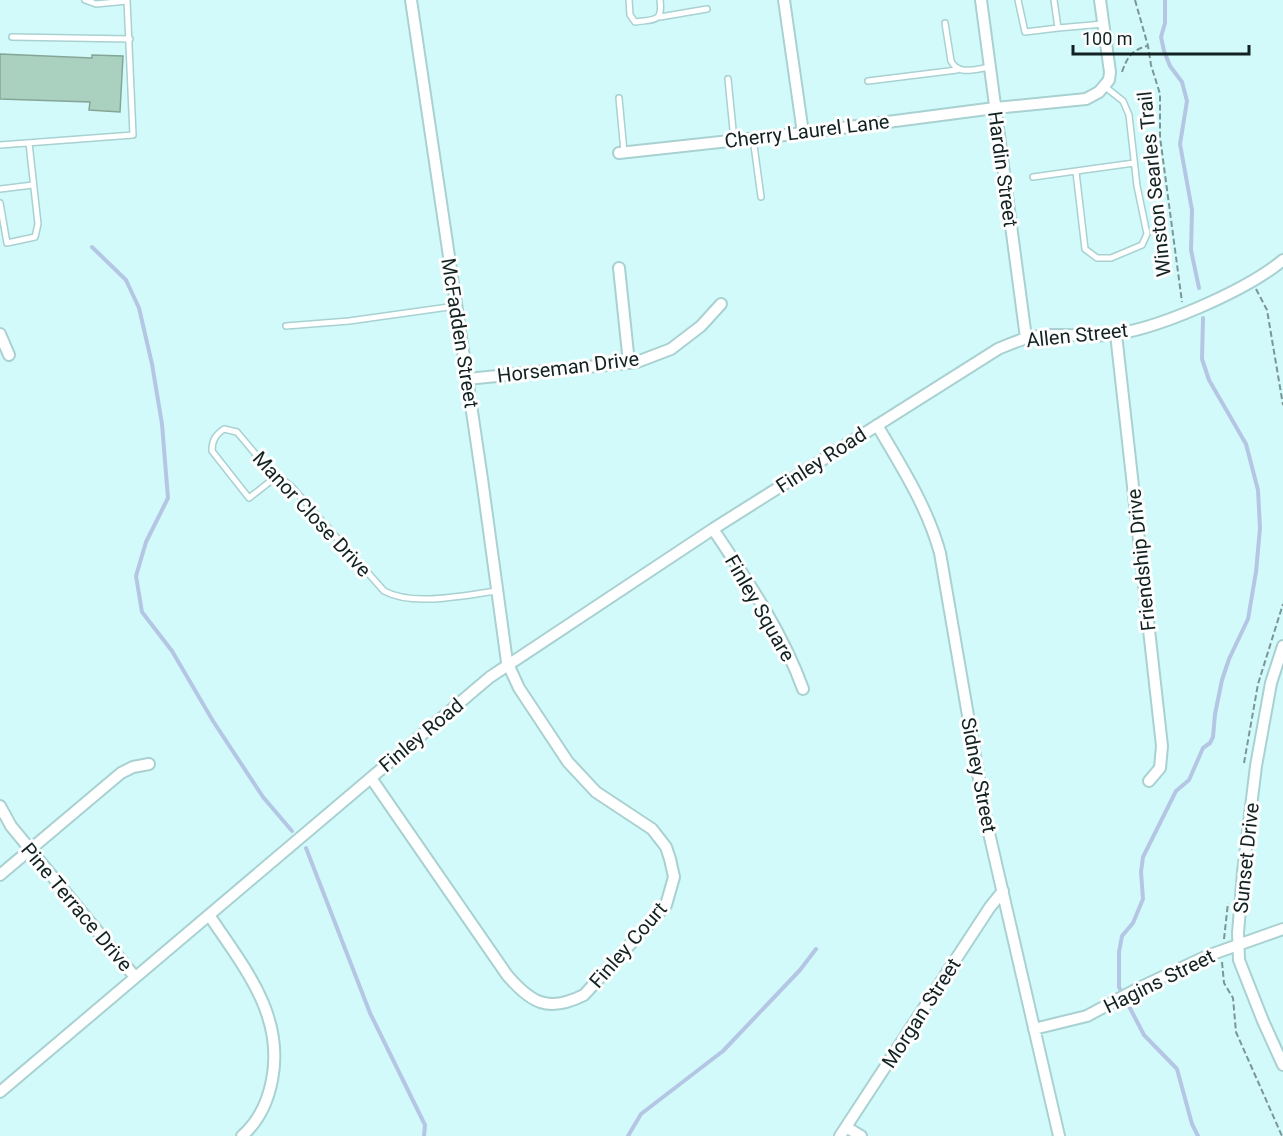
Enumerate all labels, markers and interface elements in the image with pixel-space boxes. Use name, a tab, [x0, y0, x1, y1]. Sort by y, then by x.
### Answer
scale bar	[1073, 18, 1248, 56]
text: 100 m	[1082, 28, 1133, 49]
street label: Winston Searles Trail	[1132, 90, 1176, 278]
street label: Cherry Laurel Lane	[723, 109, 891, 153]
street label: Hardin Street	[983, 110, 1023, 228]
street label: McFadden Street	[436, 256, 484, 410]
street label: Allen Street	[1025, 318, 1129, 352]
street label: Horseman Drive	[496, 346, 640, 388]
street label: Finley Road	[771, 422, 871, 498]
street label: Manor Close Drive	[248, 446, 376, 582]
street label: Friendship Drive	[1122, 488, 1160, 632]
street label: Finley Square	[720, 550, 800, 666]
street label: Finley Road	[374, 693, 468, 777]
street label: Sidney Street	[956, 715, 1002, 835]
street label: Sunset Drive	[1228, 801, 1264, 915]
street label: Pine Terrace Drive	[16, 838, 138, 976]
street label: Finley Court	[584, 897, 672, 993]
street label: Hagins Street	[1100, 944, 1218, 1018]
street label: Morgan Street	[877, 953, 965, 1073]

